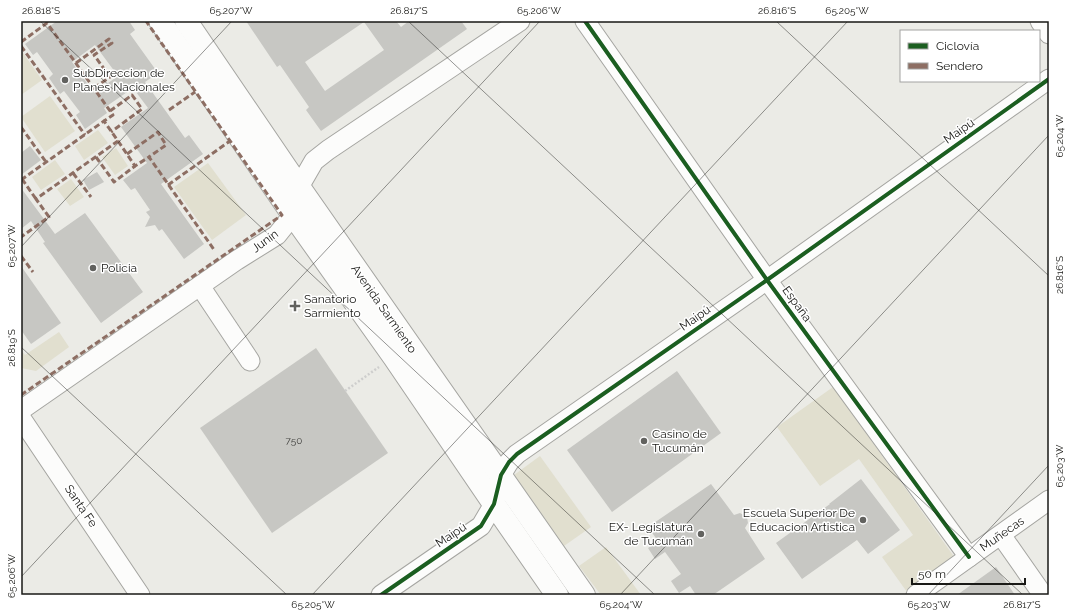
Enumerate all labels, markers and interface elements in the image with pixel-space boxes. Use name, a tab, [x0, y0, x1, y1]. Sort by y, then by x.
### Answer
text: 26.818°S	[22, 5, 60, 16]
text: 65.207°W	[209, 5, 253, 16]
text: 26.817°S	[390, 5, 428, 16]
text: 65.206°W	[517, 5, 561, 16]
text: 26.816°S	[758, 5, 796, 16]
text: 65.205°W	[825, 5, 869, 16]
legend	[900, 30, 1040, 82]
text: Ciclovía	[936, 39, 979, 53]
text: Sendero	[936, 59, 983, 73]
place label: SubDireccion de Planes Nacionales	[73, 66, 175, 94]
marker: SubDireccion de Planes Nacionales	[60, 75, 70, 85]
text: 65.204°W	[1054, 114, 1065, 158]
street label: Maipú	[941, 115, 977, 147]
text: 65.207°W	[6, 224, 17, 268]
street label: Junín	[249, 227, 281, 255]
text: 26.816°S	[1054, 256, 1065, 294]
place label: Policia	[101, 261, 137, 275]
street label: Avenida Sarmiento	[348, 262, 420, 356]
marker: Policia	[88, 263, 98, 273]
street label: España	[779, 283, 815, 325]
place label: Sanatorio Sarmiento	[304, 292, 361, 320]
marker: Sanatorio Sarmiento	[289, 300, 301, 312]
street label: Maipú	[677, 302, 713, 334]
text: 26.819°S	[6, 329, 17, 367]
place label: Casino de Tucumán	[652, 427, 707, 455]
house number: 750	[286, 435, 302, 446]
marker: Casino de Tucumán	[639, 436, 649, 446]
text: 65.203°W	[1054, 444, 1065, 487]
street label: Santa Fe	[62, 482, 100, 530]
place label: Escuela Superior De Educacion Artistica	[743, 506, 855, 534]
street label: Muñecas	[977, 514, 1027, 554]
marker: Escuela Superior De Educacion Artistica	[858, 515, 868, 525]
street label: Maipú	[433, 520, 469, 550]
place label: EX- Legislatura de Tucumán	[609, 520, 693, 548]
marker: EX- Legislatura de Tucumán	[696, 529, 706, 539]
text: 65.206°W	[6, 554, 17, 598]
scale bar	[912, 560, 1025, 586]
text: 50 m	[918, 567, 946, 581]
text: 65.205°W	[291, 599, 335, 610]
text: 65.204°W	[599, 599, 643, 610]
text: 65.203°W	[908, 599, 951, 610]
text: 26.817°S	[1003, 599, 1041, 610]

